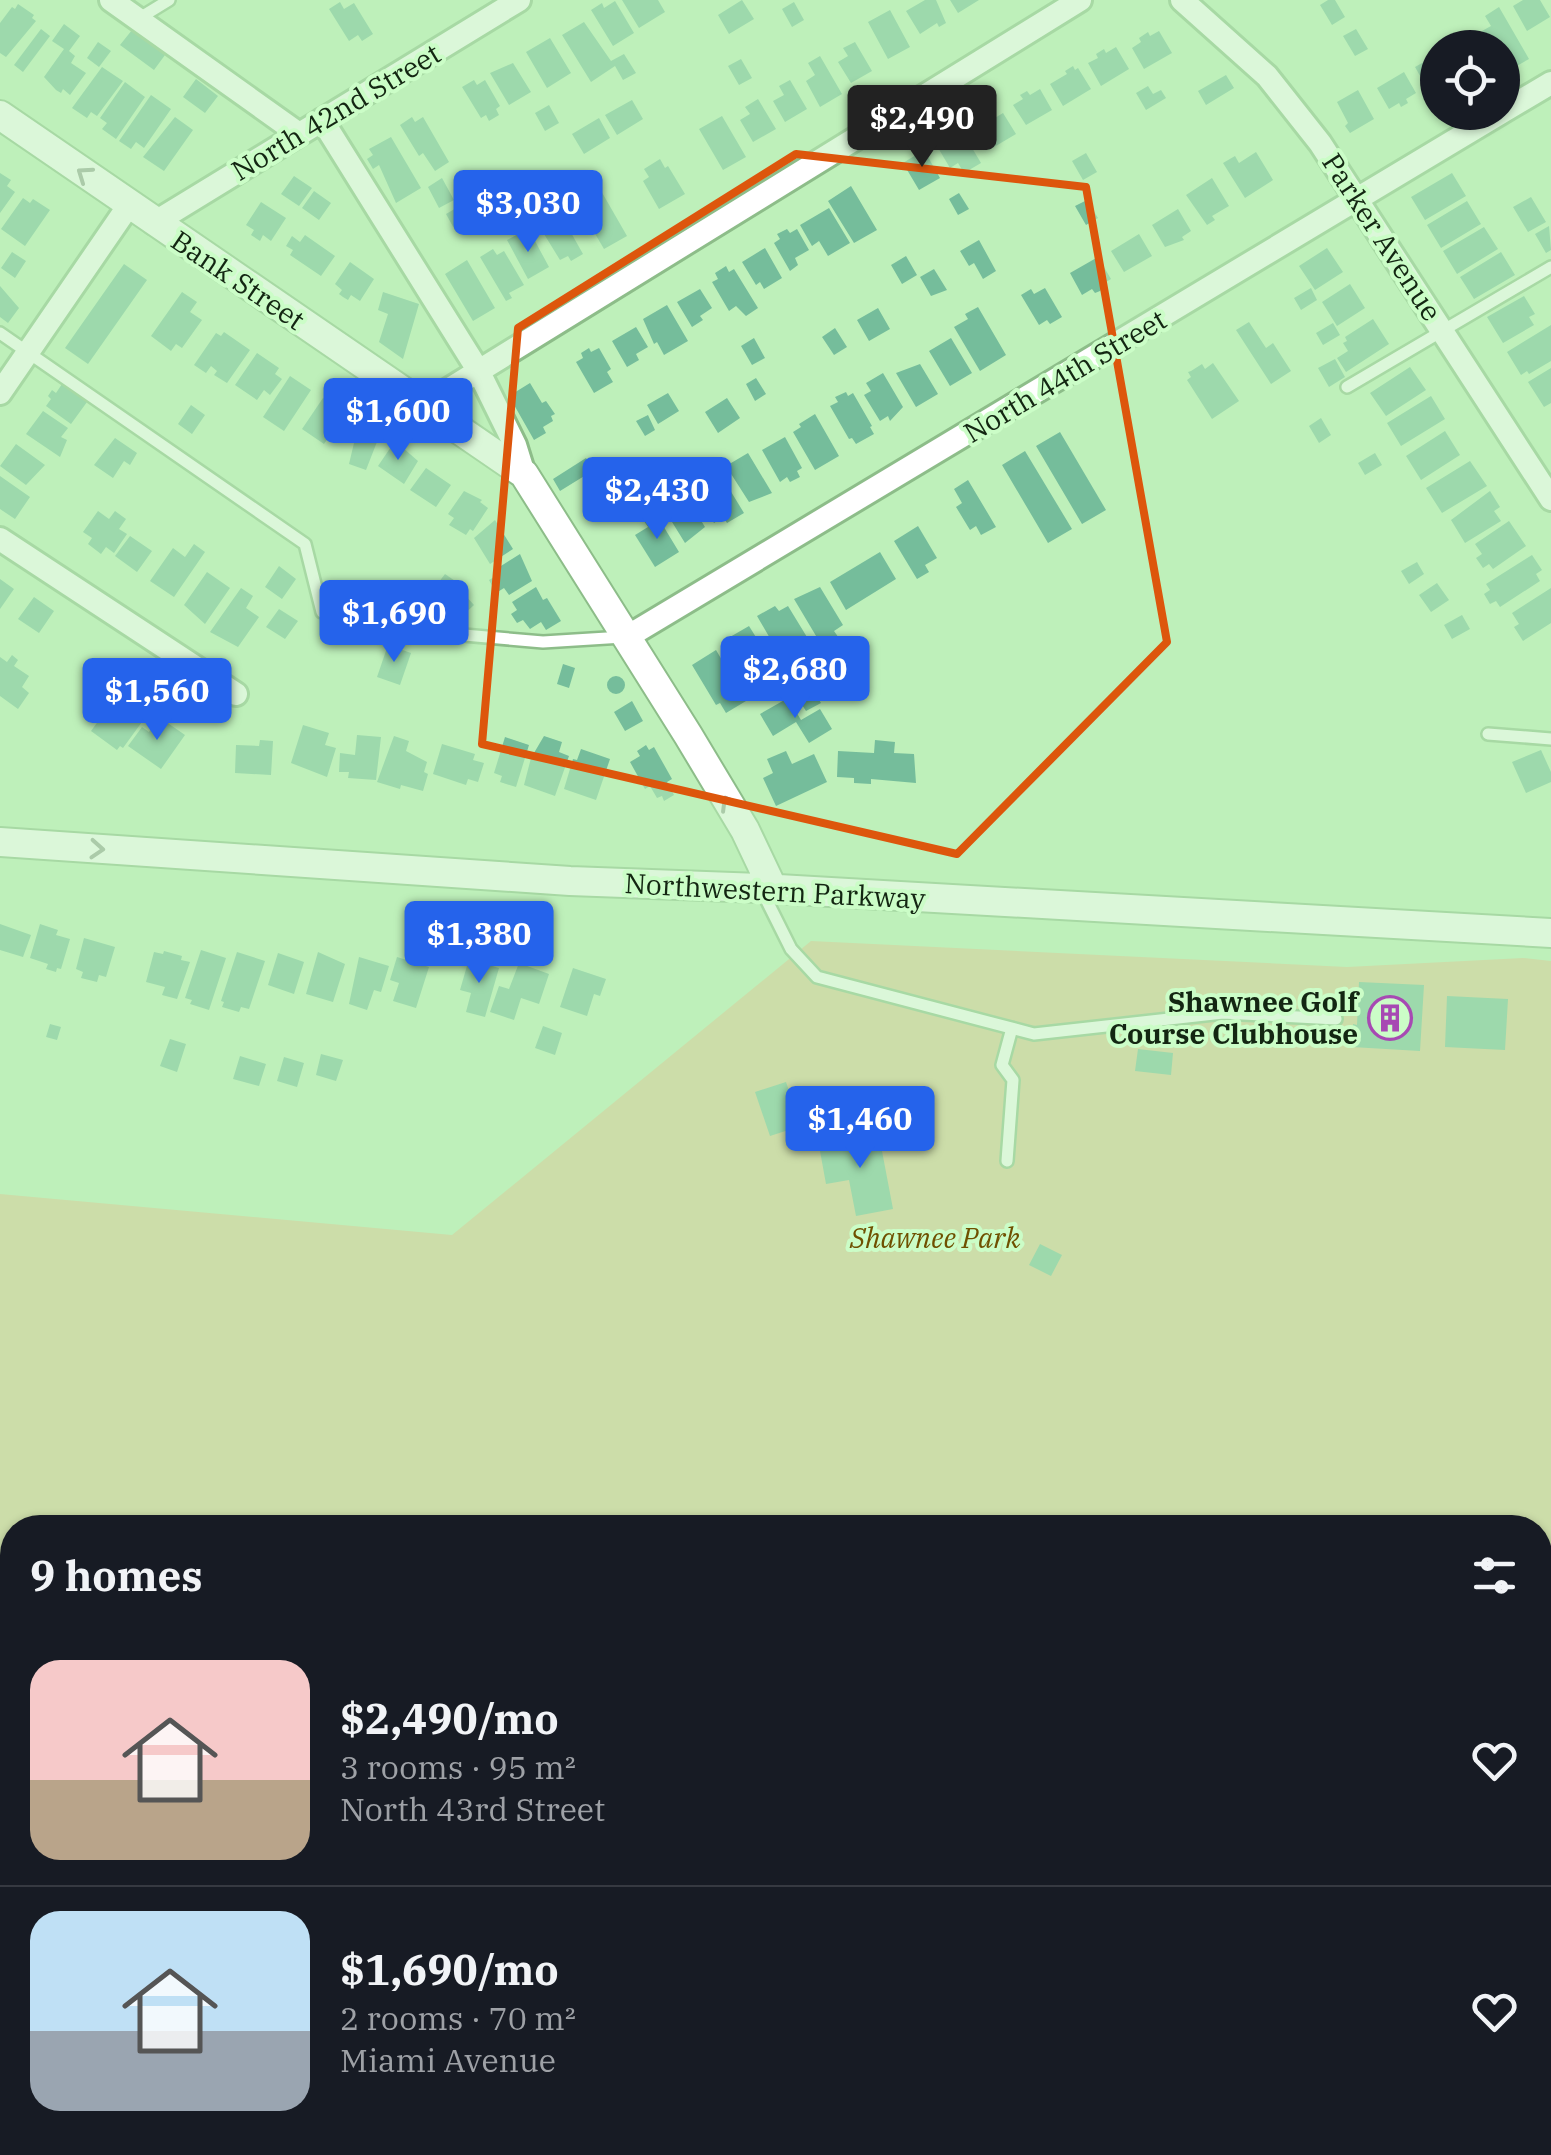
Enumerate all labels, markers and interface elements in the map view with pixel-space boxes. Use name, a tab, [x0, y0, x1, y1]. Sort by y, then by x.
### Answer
map controls	[1420, 30, 1520, 130]
button: locate	[1420, 30, 1520, 130]
street label: North 42nd Street	[224, 34, 447, 189]
pin: $2,490	[841, 85, 1003, 170]
text: $2,490	[870, 96, 974, 138]
street label: Parker Avenue	[1314, 146, 1451, 328]
one-way arrow	[76, 167, 95, 186]
pin: $3,030	[447, 170, 609, 255]
text: $3,030	[476, 181, 580, 223]
street label: Bank Street	[164, 221, 312, 338]
street label: North 44th Street	[957, 300, 1173, 451]
pin: $1,600	[317, 378, 479, 463]
text: $1,600	[346, 389, 450, 431]
pin: $2,430	[576, 457, 738, 542]
text: $2,430	[605, 468, 709, 510]
pin: $1,690	[313, 580, 475, 665]
text: $1,690	[342, 591, 446, 633]
pin: $2,680	[714, 636, 876, 721]
text: $2,680	[743, 647, 847, 689]
pin: $1,560	[76, 658, 238, 743]
text: $1,560	[105, 669, 209, 711]
one-way arrow	[721, 795, 740, 813]
one-way arrow	[90, 838, 106, 859]
street label: Northwestern Parkway	[623, 864, 927, 917]
pin: $1,380	[398, 901, 560, 986]
text: $1,380	[427, 912, 531, 954]
place label: Shawnee Golf Course Clubhouse	[1109, 983, 1360, 1052]
building icon: Shawnee Golf Course Clubhouse	[1367, 995, 1413, 1041]
pin: $1,460	[779, 1086, 941, 1171]
text: $1,460	[808, 1097, 912, 1139]
park label: Shawnee Park	[849, 1219, 1020, 1256]
text: 9 homes	[30, 1548, 203, 1603]
icon: filters	[1467, 1548, 1522, 1603]
text: $2,490/mo	[340, 1691, 559, 1746]
icon: home	[110, 1700, 230, 1820]
icon: heart	[1467, 1733, 1522, 1788]
text: 3 rooms · 95 m²	[340, 1746, 576, 1788]
text: North 43rd Street	[340, 1788, 605, 1830]
text: $1,690/mo	[340, 1942, 559, 1997]
icon: home	[110, 1951, 230, 2071]
icon: heart	[1467, 1984, 1522, 2039]
text: 2 rooms · 70 m²	[340, 1997, 576, 2039]
text: Miami Avenue	[340, 2039, 556, 2081]

